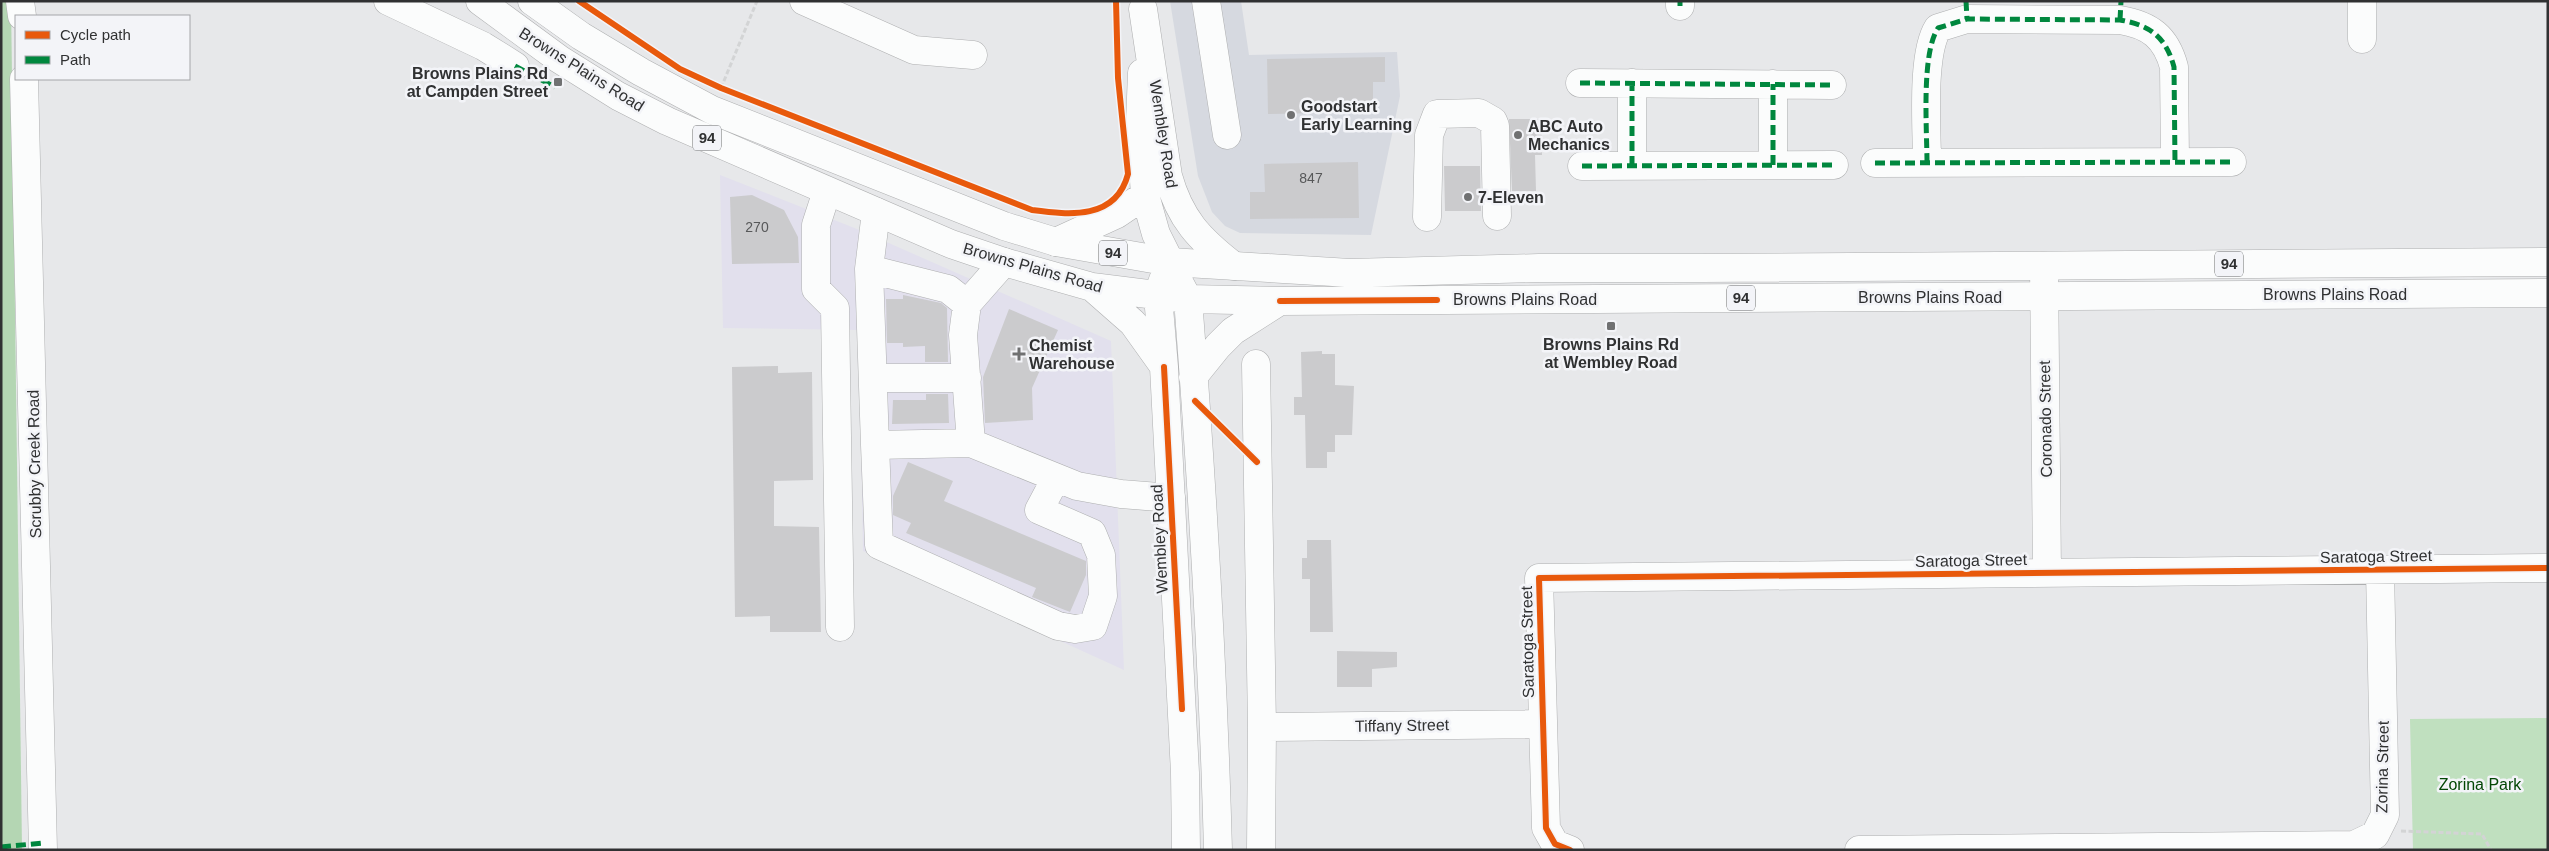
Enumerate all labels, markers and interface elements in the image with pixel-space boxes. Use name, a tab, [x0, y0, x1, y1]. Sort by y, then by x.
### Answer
legend	[15, 15, 190, 80]
street label: Browns Plains Road	[516, 24, 647, 115]
text: Cycle path	[60, 26, 131, 43]
text: Path	[60, 51, 91, 68]
place label: Browns Plains Rd at Campden Street	[407, 65, 549, 100]
marker: Browns Plains Rd at Campden Street	[552, 76, 564, 88]
street label: Wembley Road	[1147, 79, 1180, 189]
place label: Goodstart Early Learning	[1301, 98, 1412, 133]
marker: Goodstart Early Learning	[1285, 109, 1297, 121]
place label: ABC Auto Mechanics	[1528, 118, 1610, 153]
road number: 94	[693, 126, 721, 150]
marker: ABC Auto Mechanics	[1512, 129, 1524, 141]
house number: 847	[1299, 170, 1323, 186]
place label: 7-Eleven	[1478, 189, 1544, 206]
marker: 7-Eleven	[1462, 191, 1474, 203]
house number: 270	[745, 219, 769, 235]
street label: Browns Plains Road	[961, 239, 1104, 296]
road number: 94	[1099, 240, 1127, 266]
road number: 94	[2215, 252, 2243, 276]
road number: 94	[1727, 286, 1755, 310]
street label: Browns Plains Road	[2263, 286, 2407, 303]
street label: Browns Plains Road	[1858, 289, 2002, 306]
street label: Browns Plains Road	[1453, 291, 1597, 308]
marker: Browns Plains Rd at Wembley Road	[1605, 320, 1617, 332]
place label: Browns Plains Rd at Wembley Road	[1543, 336, 1679, 371]
place label: Chemist Warehouse	[1029, 337, 1115, 372]
marker: Chemist Warehouse	[1013, 348, 1025, 360]
street label: Coronado Street	[2036, 360, 2055, 478]
street label: Scrubby Creek Road	[25, 390, 44, 538]
street label: Wembley Road	[1148, 484, 1171, 594]
street label: Saratoga Street	[2320, 547, 2433, 566]
street label: Saratoga Street	[1915, 551, 2028, 570]
street label: Saratoga Street	[1518, 585, 1537, 698]
street label: Tiffany Street	[1355, 716, 1450, 735]
street label: Zorina Street	[2373, 720, 2392, 813]
park label: Zorina Park	[2439, 776, 2522, 793]

